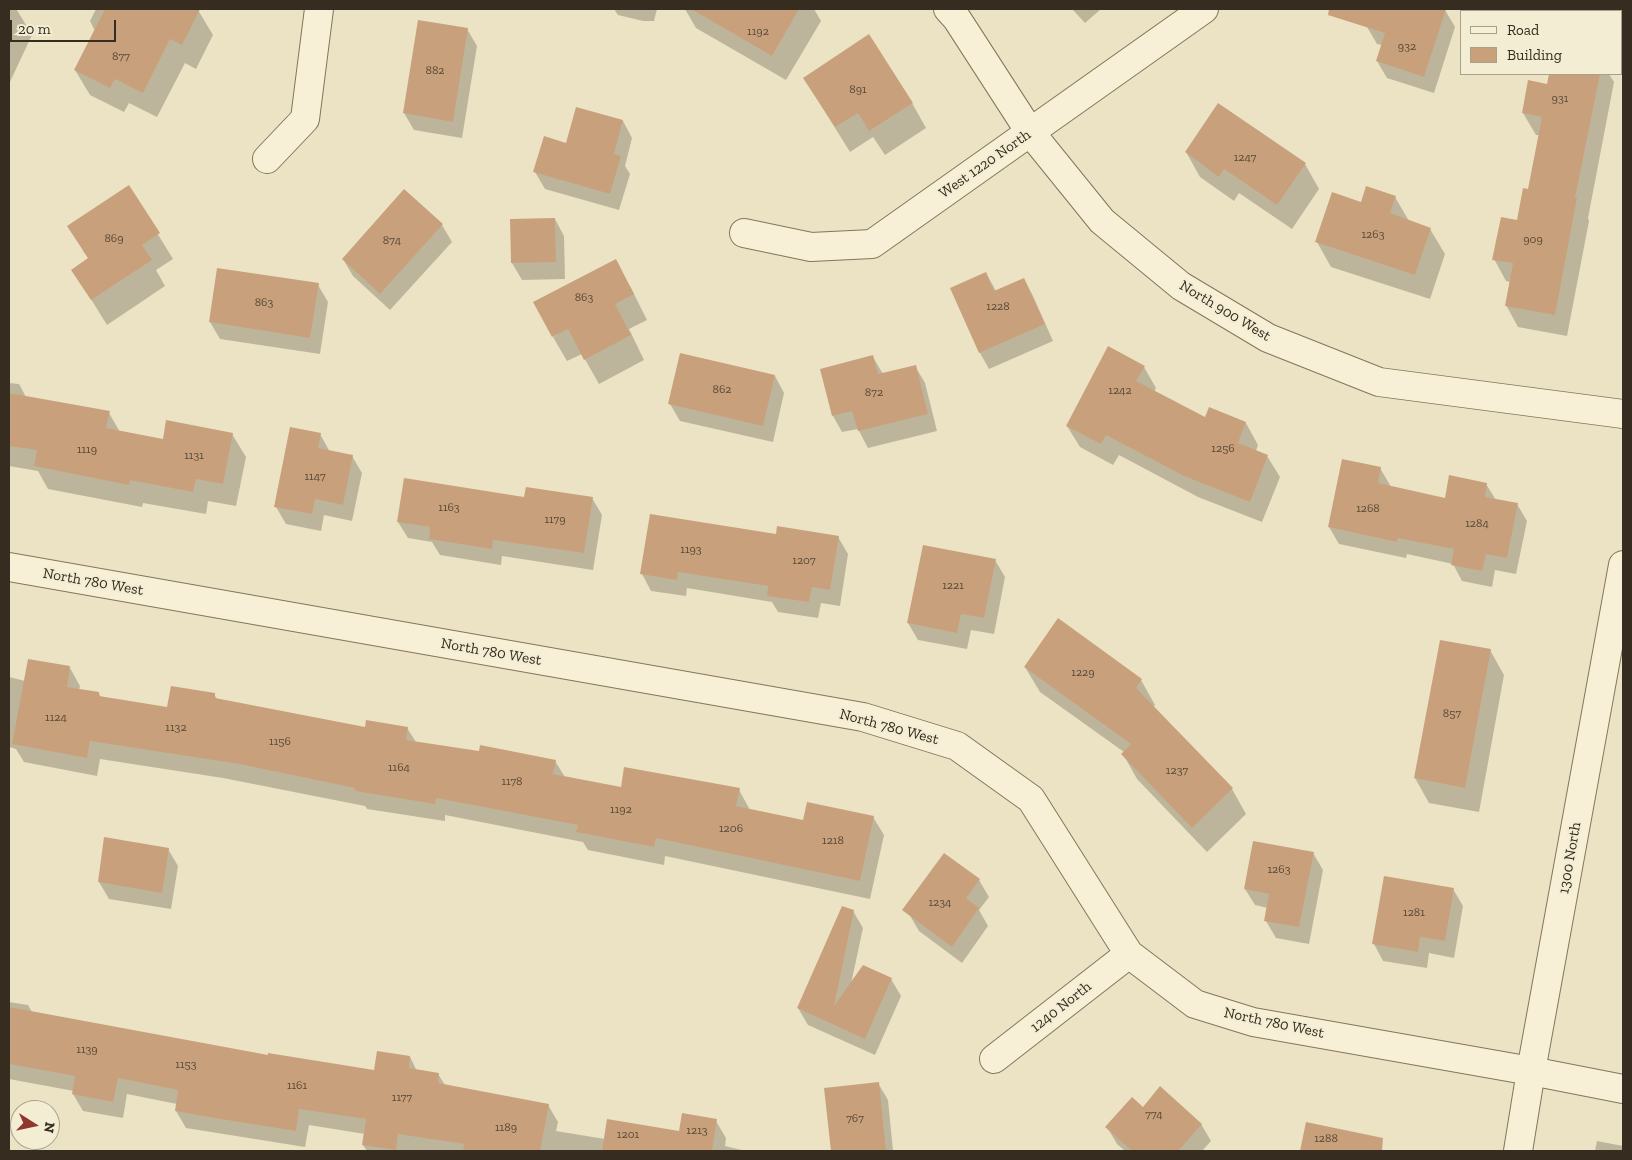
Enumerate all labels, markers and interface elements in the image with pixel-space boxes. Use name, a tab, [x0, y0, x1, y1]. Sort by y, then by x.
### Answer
scale bar	[12, 10, 119, 42]
legend	[1460, 10, 1622, 75]
text: 20 m	[18, 20, 51, 38]
text: Road	[1507, 21, 1539, 39]
house number: 1192	[747, 25, 769, 39]
house number: 932	[1398, 40, 1416, 54]
text: Building	[1507, 46, 1562, 64]
house number: 877	[112, 50, 130, 64]
house number: 882	[425, 64, 445, 78]
house number: 891	[849, 83, 867, 97]
house number: 931	[1552, 92, 1568, 106]
street label: West 1220 North	[936, 126, 1034, 202]
house number: 1247	[1234, 151, 1256, 165]
house number: 1263	[1361, 228, 1385, 242]
house number: 869	[104, 232, 124, 246]
house number: 909	[1523, 233, 1543, 247]
house number: 874	[383, 234, 401, 248]
street label: North 900 West	[1176, 277, 1274, 345]
house number: 863	[575, 291, 593, 305]
house number: 863	[255, 296, 273, 310]
house number: 1228	[986, 300, 1010, 314]
house number: 862	[712, 383, 732, 397]
house number: 1242	[1108, 384, 1132, 398]
house number: 872	[865, 386, 883, 400]
house number: 1256	[1211, 442, 1235, 456]
house number: 1119	[77, 443, 97, 457]
house number: 1131	[184, 449, 204, 463]
house number: 1147	[304, 470, 326, 484]
house number: 1163	[438, 501, 460, 515]
house number: 1268	[1356, 502, 1380, 516]
house number: 1179	[544, 513, 566, 527]
house number: 1284	[1465, 517, 1489, 531]
house number: 1193	[680, 543, 702, 557]
house number: 1207	[792, 554, 816, 568]
street label: North 780 West	[41, 564, 145, 600]
house number: 1221	[942, 579, 964, 593]
street label: North 780 West	[439, 634, 543, 670]
house number: 1229	[1071, 666, 1095, 680]
street label: North 780 West	[838, 705, 940, 749]
house number: 857	[1443, 707, 1461, 721]
house number: 1124	[45, 711, 67, 725]
house number: 1132	[165, 721, 187, 735]
house number: 1156	[269, 735, 291, 749]
house number: 1164	[388, 761, 410, 775]
house number: 1237	[1166, 764, 1188, 778]
house number: 1178	[501, 775, 523, 789]
house number: 1192	[610, 803, 632, 817]
street label: 1300 North	[1555, 821, 1585, 895]
house number: 1206	[719, 822, 743, 836]
house number: 1218	[822, 834, 844, 848]
house number: 1263	[1267, 863, 1291, 877]
house number: 1234	[928, 896, 952, 910]
house number: 1281	[1403, 906, 1425, 920]
street label: 1240 North	[1027, 978, 1095, 1036]
street label: North 780 West	[1222, 1004, 1326, 1042]
house number: 1139	[76, 1043, 98, 1057]
house number: 1153	[175, 1058, 197, 1072]
house number: 1161	[287, 1079, 307, 1093]
house number: 1177	[392, 1091, 412, 1105]
north arrow	[10, 1100, 60, 1150]
house number: 774	[1145, 1108, 1163, 1122]
house number: 767	[846, 1112, 864, 1126]
text: N	[40, 1121, 59, 1134]
house number: 1189	[495, 1121, 517, 1135]
house number: 1213	[686, 1124, 708, 1138]
house number: 1201	[617, 1128, 639, 1142]
house number: 1288	[1314, 1132, 1338, 1146]

